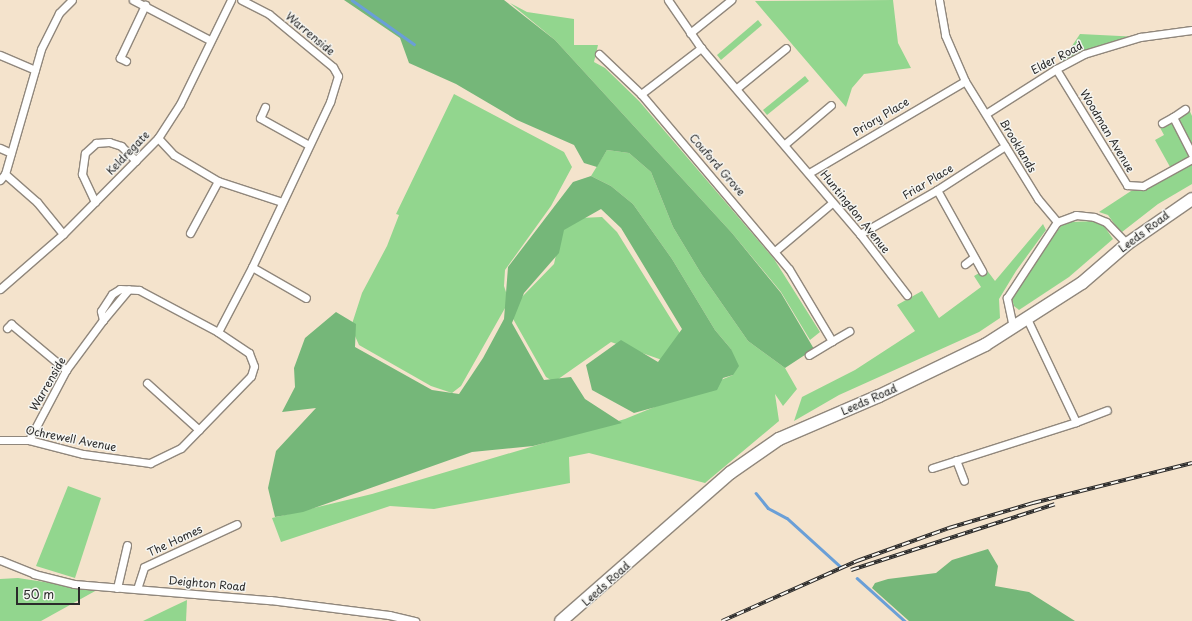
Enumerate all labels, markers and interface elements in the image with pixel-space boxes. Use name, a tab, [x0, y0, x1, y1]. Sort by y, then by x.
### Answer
street label: Warrenside	[283, 10, 337, 58]
street label: Elder Road	[1029, 39, 1085, 77]
street label: Woodman Avenue	[1077, 87, 1137, 175]
street label: Priory Place	[850, 95, 912, 139]
street label: Brooklands	[997, 117, 1039, 175]
street label: Keldregate	[104, 128, 152, 178]
street label: Couford Grove	[686, 131, 748, 199]
street label: Friar Place	[900, 162, 956, 202]
street label: Huntingdon Avenue	[818, 168, 892, 256]
street label: Leeds Road	[1116, 209, 1172, 255]
street label: Warrenside	[27, 355, 69, 413]
street label: Leeds Road	[839, 382, 899, 418]
street label: Ochrewell Avenue	[24, 424, 118, 454]
street label: The Homes	[146, 523, 204, 559]
street label: Leeds Road	[580, 559, 632, 609]
street label: Deighton Road	[168, 574, 246, 594]
scale bar	[18, 579, 82, 605]
text: 50 m	[23, 585, 54, 603]

